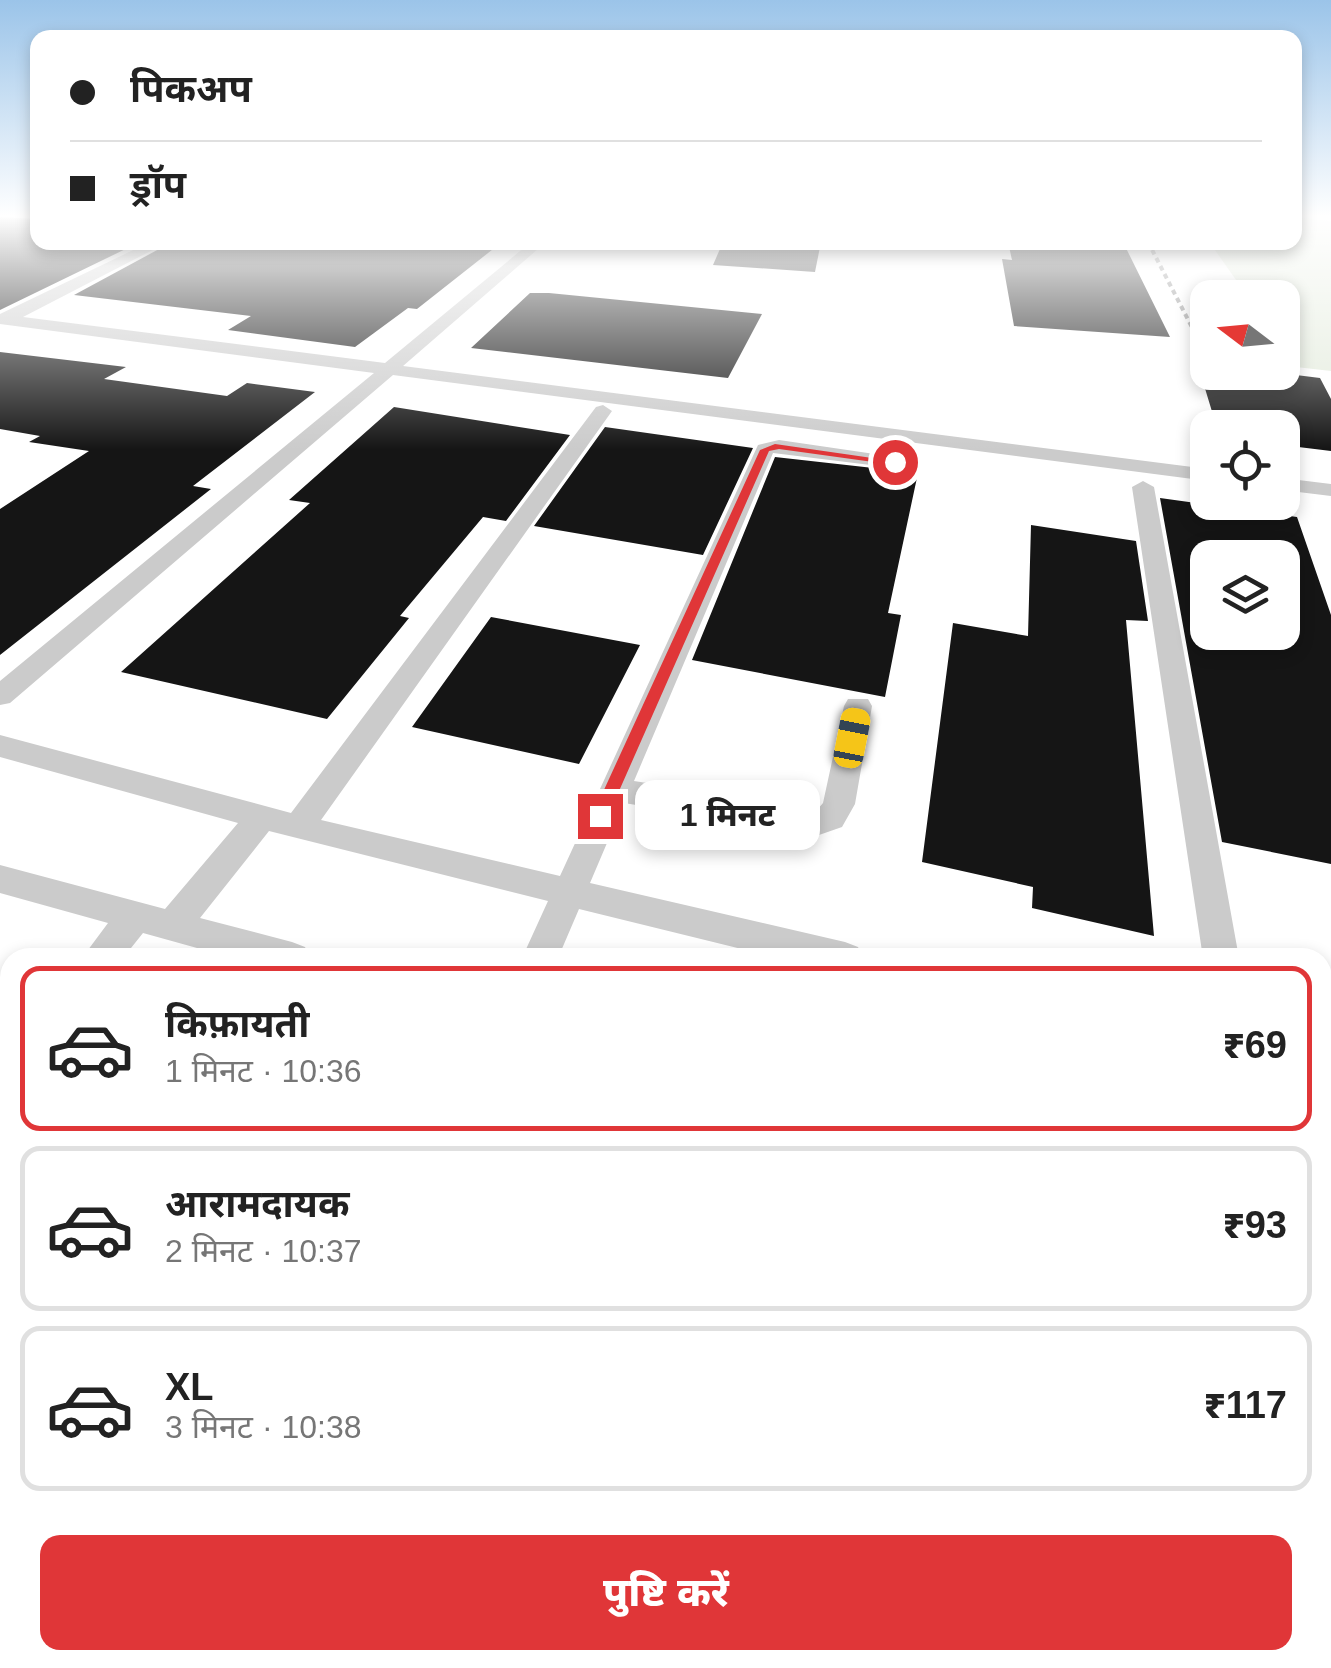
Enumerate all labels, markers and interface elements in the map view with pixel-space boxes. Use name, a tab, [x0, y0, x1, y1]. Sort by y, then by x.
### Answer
text: पिकअप	[130, 68, 252, 110]
text: ड्रॉप	[130, 164, 186, 206]
north arrow	[1190, 280, 1300, 390]
map controls	[1190, 280, 1300, 650]
button: locate	[1190, 410, 1300, 520]
route start	[873, 440, 918, 485]
button: layers	[1190, 540, 1300, 650]
car	[832, 706, 872, 770]
callout: 1 मिनट	[635, 781, 820, 851]
route end	[578, 794, 623, 839]
text: 1 मिनट	[680, 797, 775, 833]
text: किफ़ायती	[165, 1003, 309, 1045]
icon: car	[45, 1004, 135, 1094]
text: ₹69	[1223, 1024, 1287, 1066]
text: 1 मिनट · 10:36	[165, 1053, 362, 1089]
text: आरामदायक	[165, 1183, 349, 1225]
icon: car	[45, 1184, 135, 1274]
text: ₹93	[1223, 1204, 1287, 1246]
text: 2 मिनट · 10:37	[165, 1233, 362, 1269]
icon: car	[45, 1364, 135, 1454]
text: XL	[165, 1366, 214, 1408]
text: ₹117	[1204, 1384, 1287, 1426]
text: 3 मिनट · 10:38	[165, 1409, 362, 1445]
button: पुष्टि करें	[40, 1535, 1292, 1650]

